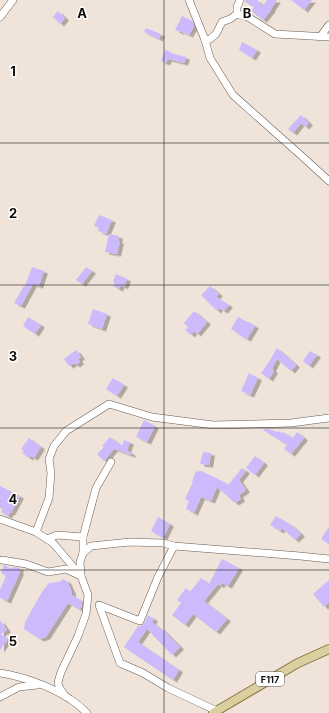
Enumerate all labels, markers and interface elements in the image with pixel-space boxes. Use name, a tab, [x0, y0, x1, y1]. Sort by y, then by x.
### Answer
text: A	[77, 5, 87, 21]
text: B	[243, 5, 252, 21]
text: 1	[10, 63, 16, 79]
text: 2	[9, 205, 17, 221]
text: 3	[9, 348, 17, 364]
text: 4	[9, 491, 18, 507]
text: 5	[9, 633, 17, 649]
road number: F117	[256, 672, 284, 686]

